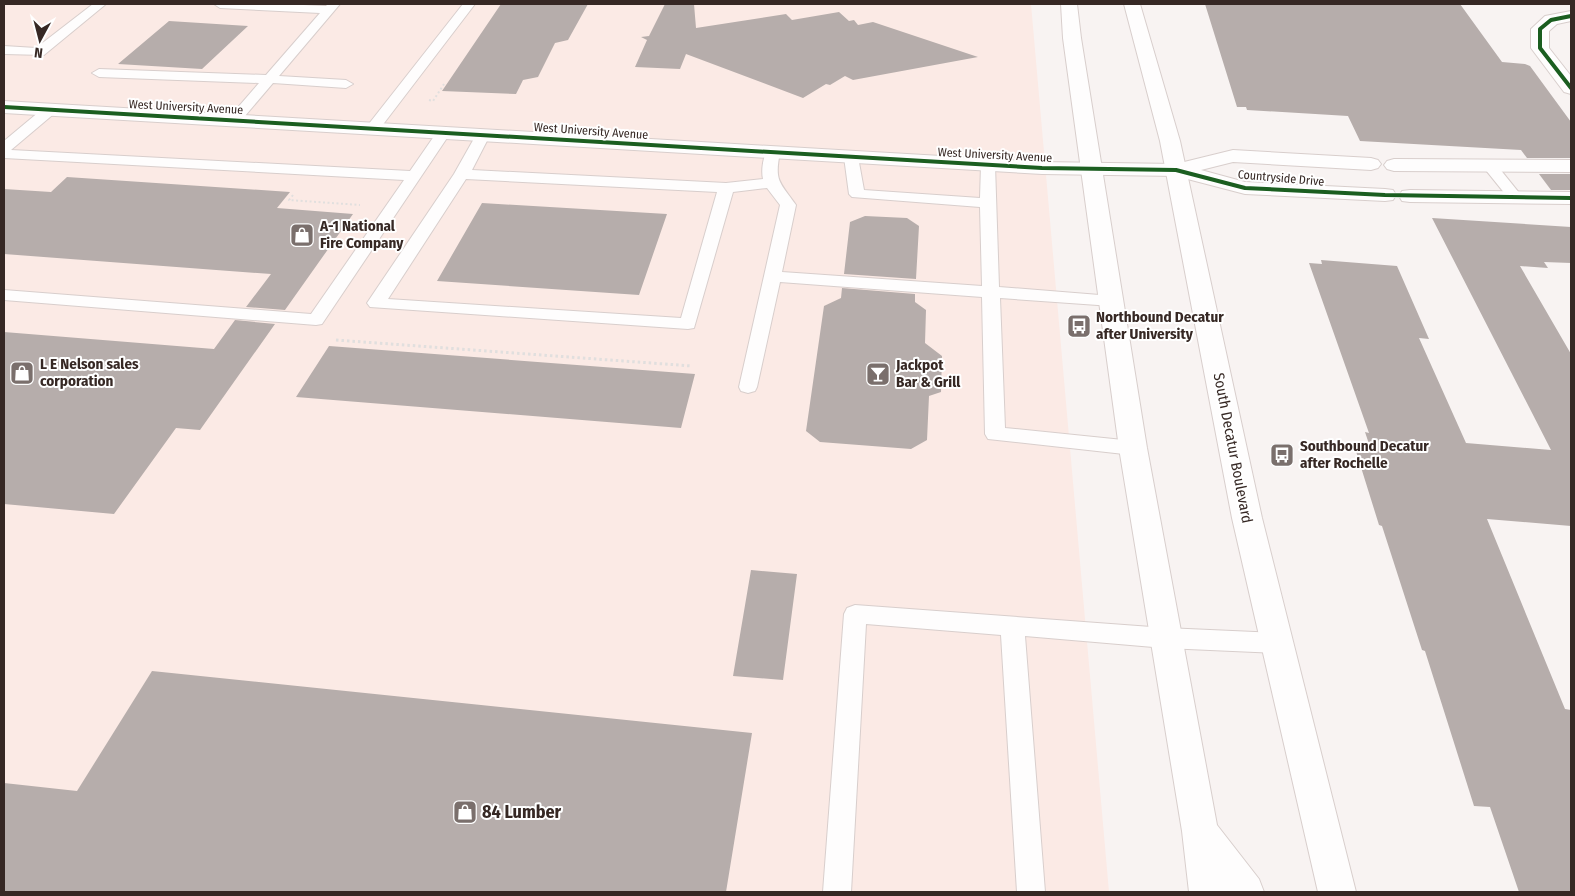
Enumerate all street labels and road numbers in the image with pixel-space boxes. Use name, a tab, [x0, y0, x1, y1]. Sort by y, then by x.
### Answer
street label: West University Avenue	[128, 97, 244, 117]
street label: West University Avenue	[533, 120, 649, 142]
street label: West University Avenue	[937, 145, 1053, 165]
street label: Countryside Drive	[1237, 167, 1325, 189]
street label: South Decatur Boulevard	[1210, 371, 1256, 525]

